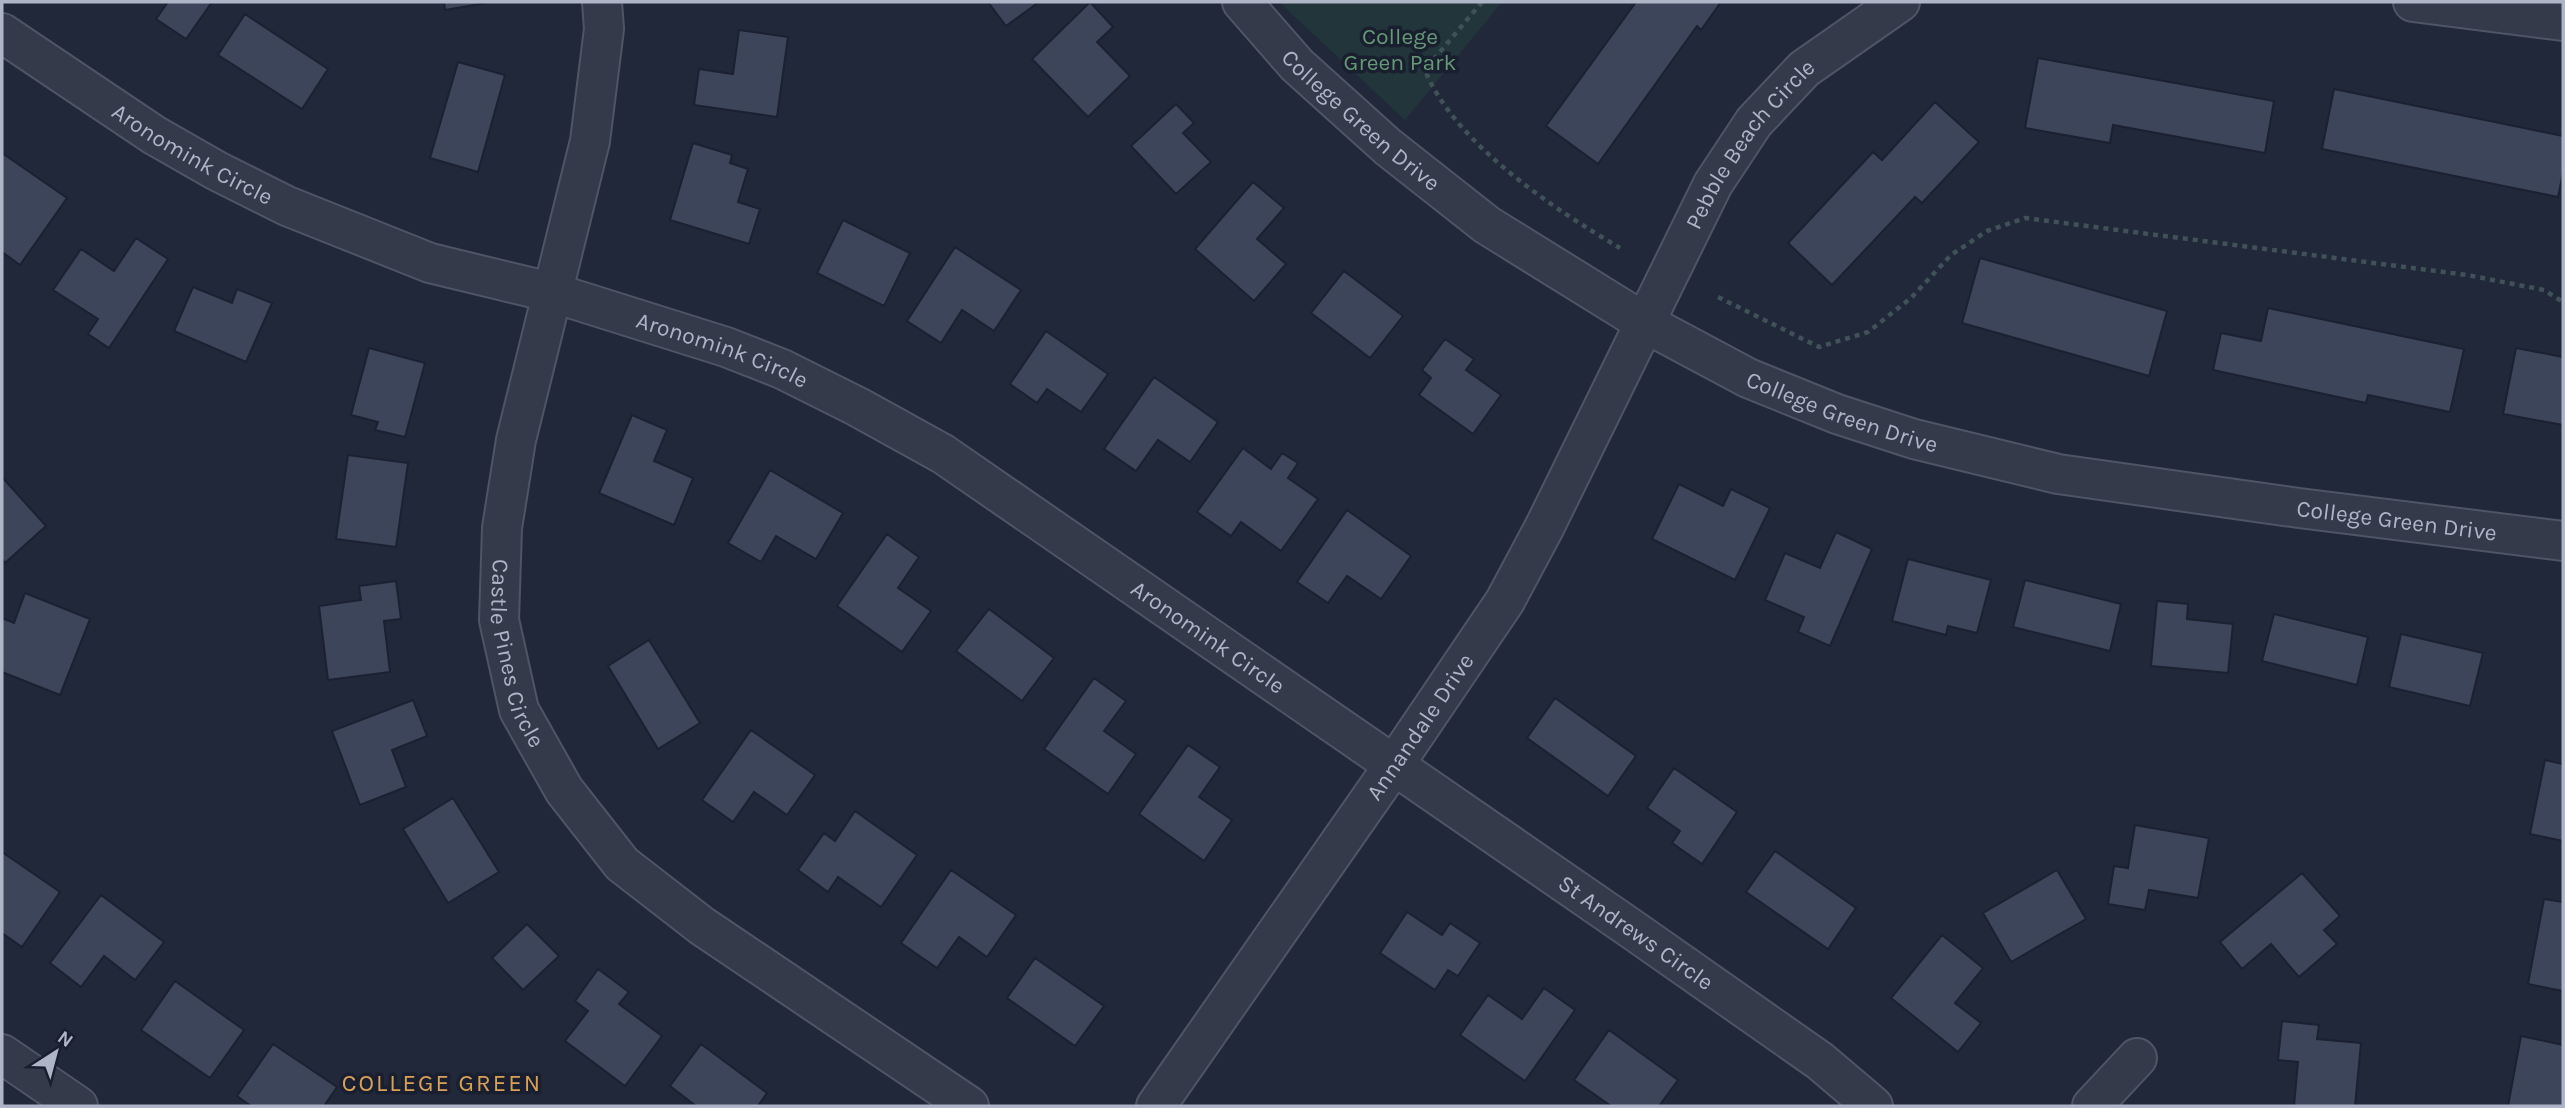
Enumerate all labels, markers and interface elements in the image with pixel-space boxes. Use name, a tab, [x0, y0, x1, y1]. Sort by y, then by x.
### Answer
park label: College Green Park	[1344, 23, 1456, 76]
street label: College Green Drive	[1276, 44, 1445, 197]
street label: Pebble Beach Circle	[1680, 53, 1820, 234]
street label: Aronomink Circle	[107, 98, 277, 211]
street label: Aronomink Circle	[633, 307, 812, 394]
street label: College Green Drive	[1742, 366, 1940, 458]
street label: College Green Drive	[2295, 495, 2498, 547]
street label: Castle Pines Circle	[485, 559, 550, 752]
street label: Aronomink Circle	[1126, 575, 1290, 700]
street label: Annandale Drive	[1361, 649, 1479, 805]
street label: St Andrews Circle	[1553, 870, 1718, 996]
north arrow	[21, 1017, 91, 1087]
text: N	[53, 1026, 77, 1052]
district label: COLLEGE GREEN	[342, 1069, 542, 1097]

